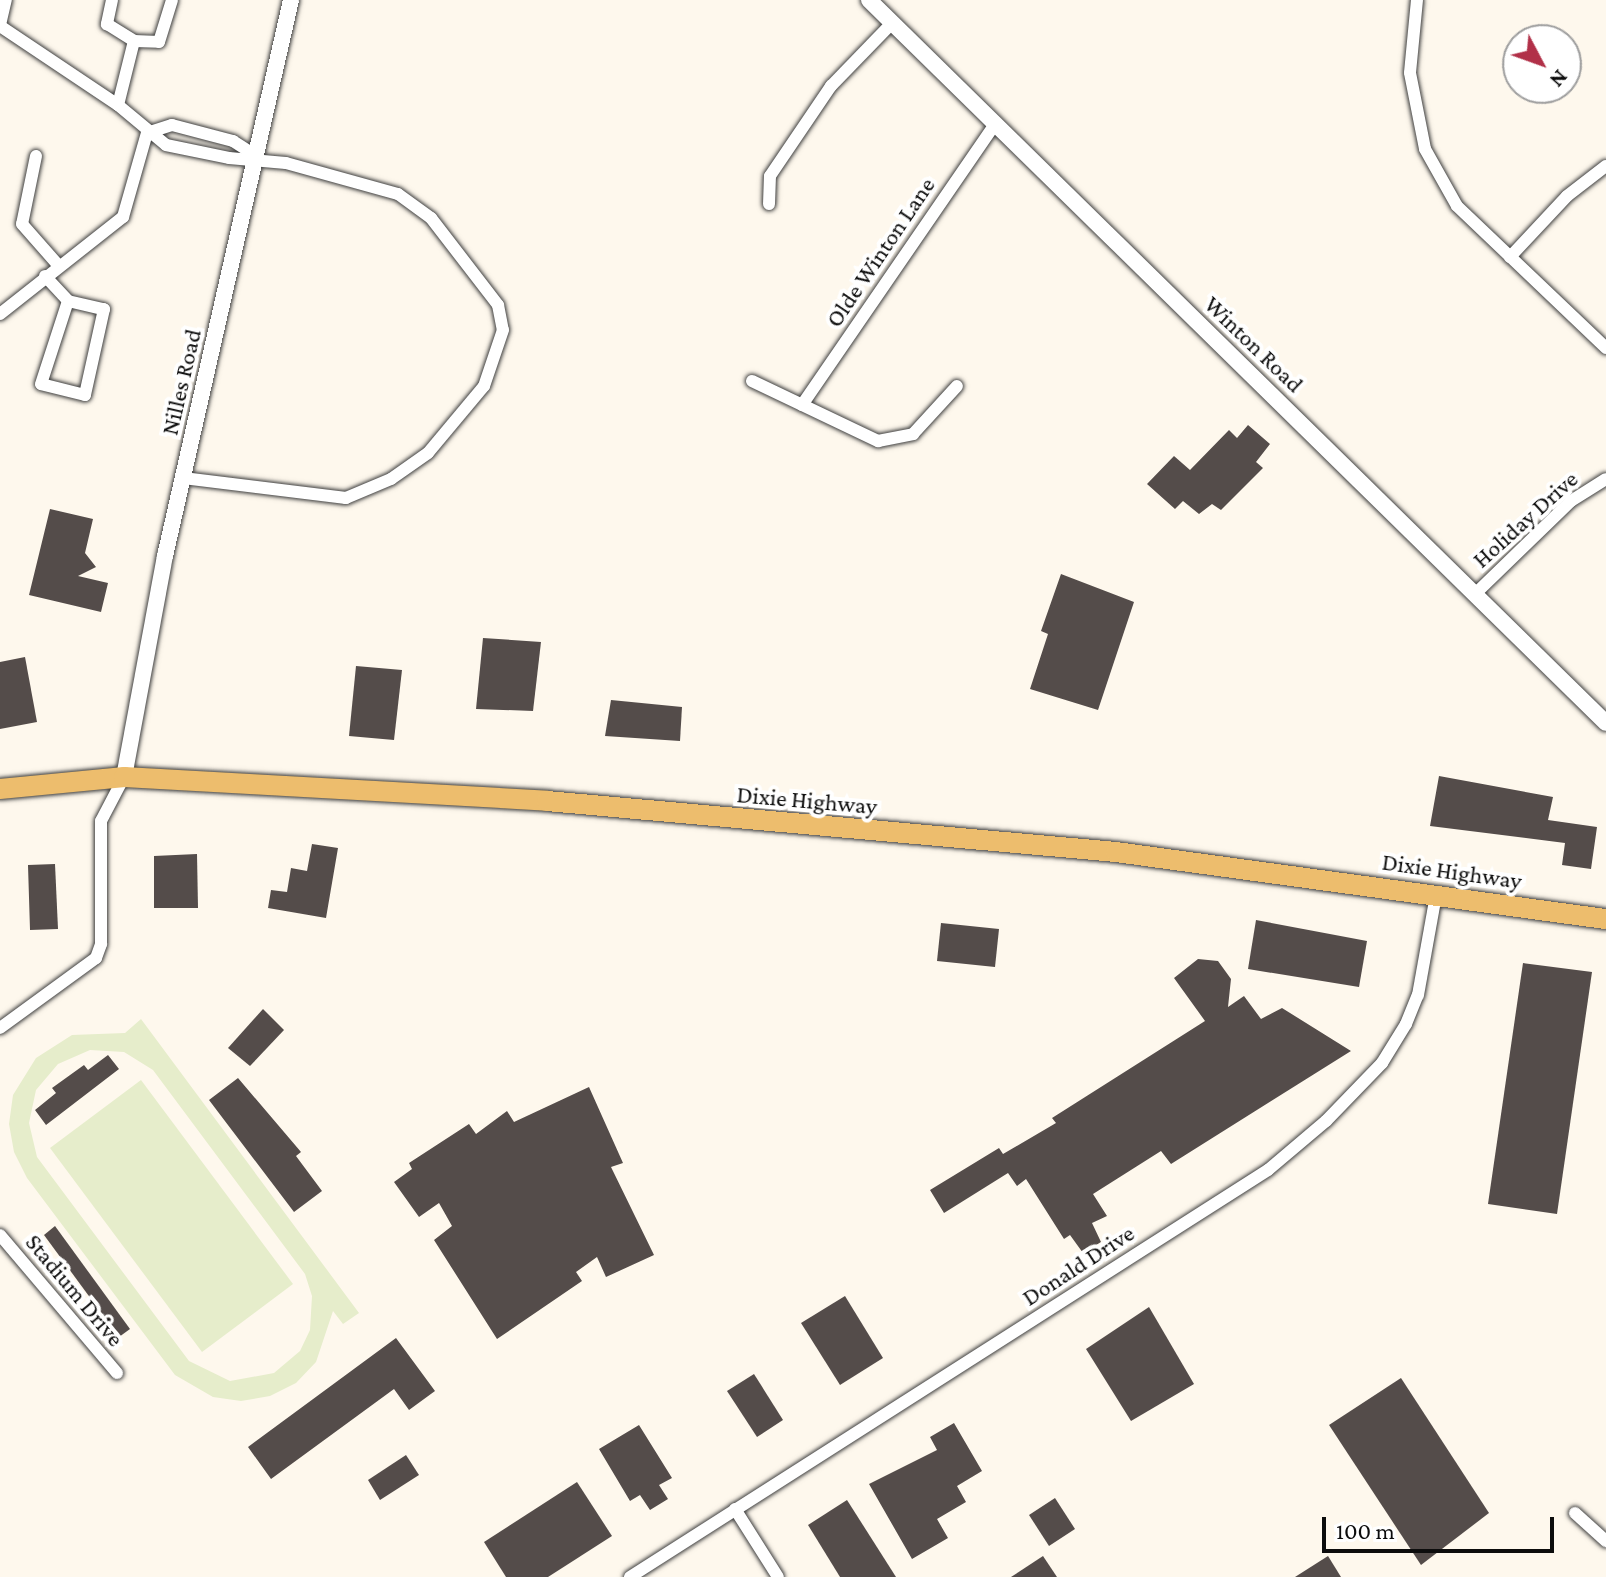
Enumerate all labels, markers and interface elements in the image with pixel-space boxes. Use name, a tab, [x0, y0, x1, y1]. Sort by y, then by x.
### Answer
north arrow	[1502, 24, 1582, 104]
text: N	[1545, 65, 1573, 93]
street label: Olde Winton Lane	[819, 172, 941, 332]
street label: Winton Road	[1198, 290, 1310, 398]
street label: Nilles Road	[155, 326, 207, 438]
street label: Holiday Drive	[1466, 464, 1584, 574]
street label: Dixie Highway	[736, 780, 878, 820]
street label: Dixie Highway	[1380, 847, 1524, 895]
street label: Donald Drive	[1017, 1218, 1139, 1312]
street label: Stadium Drive	[20, 1228, 130, 1352]
scale bar	[1326, 1501, 1558, 1551]
text: 100 m	[1336, 1517, 1395, 1544]

